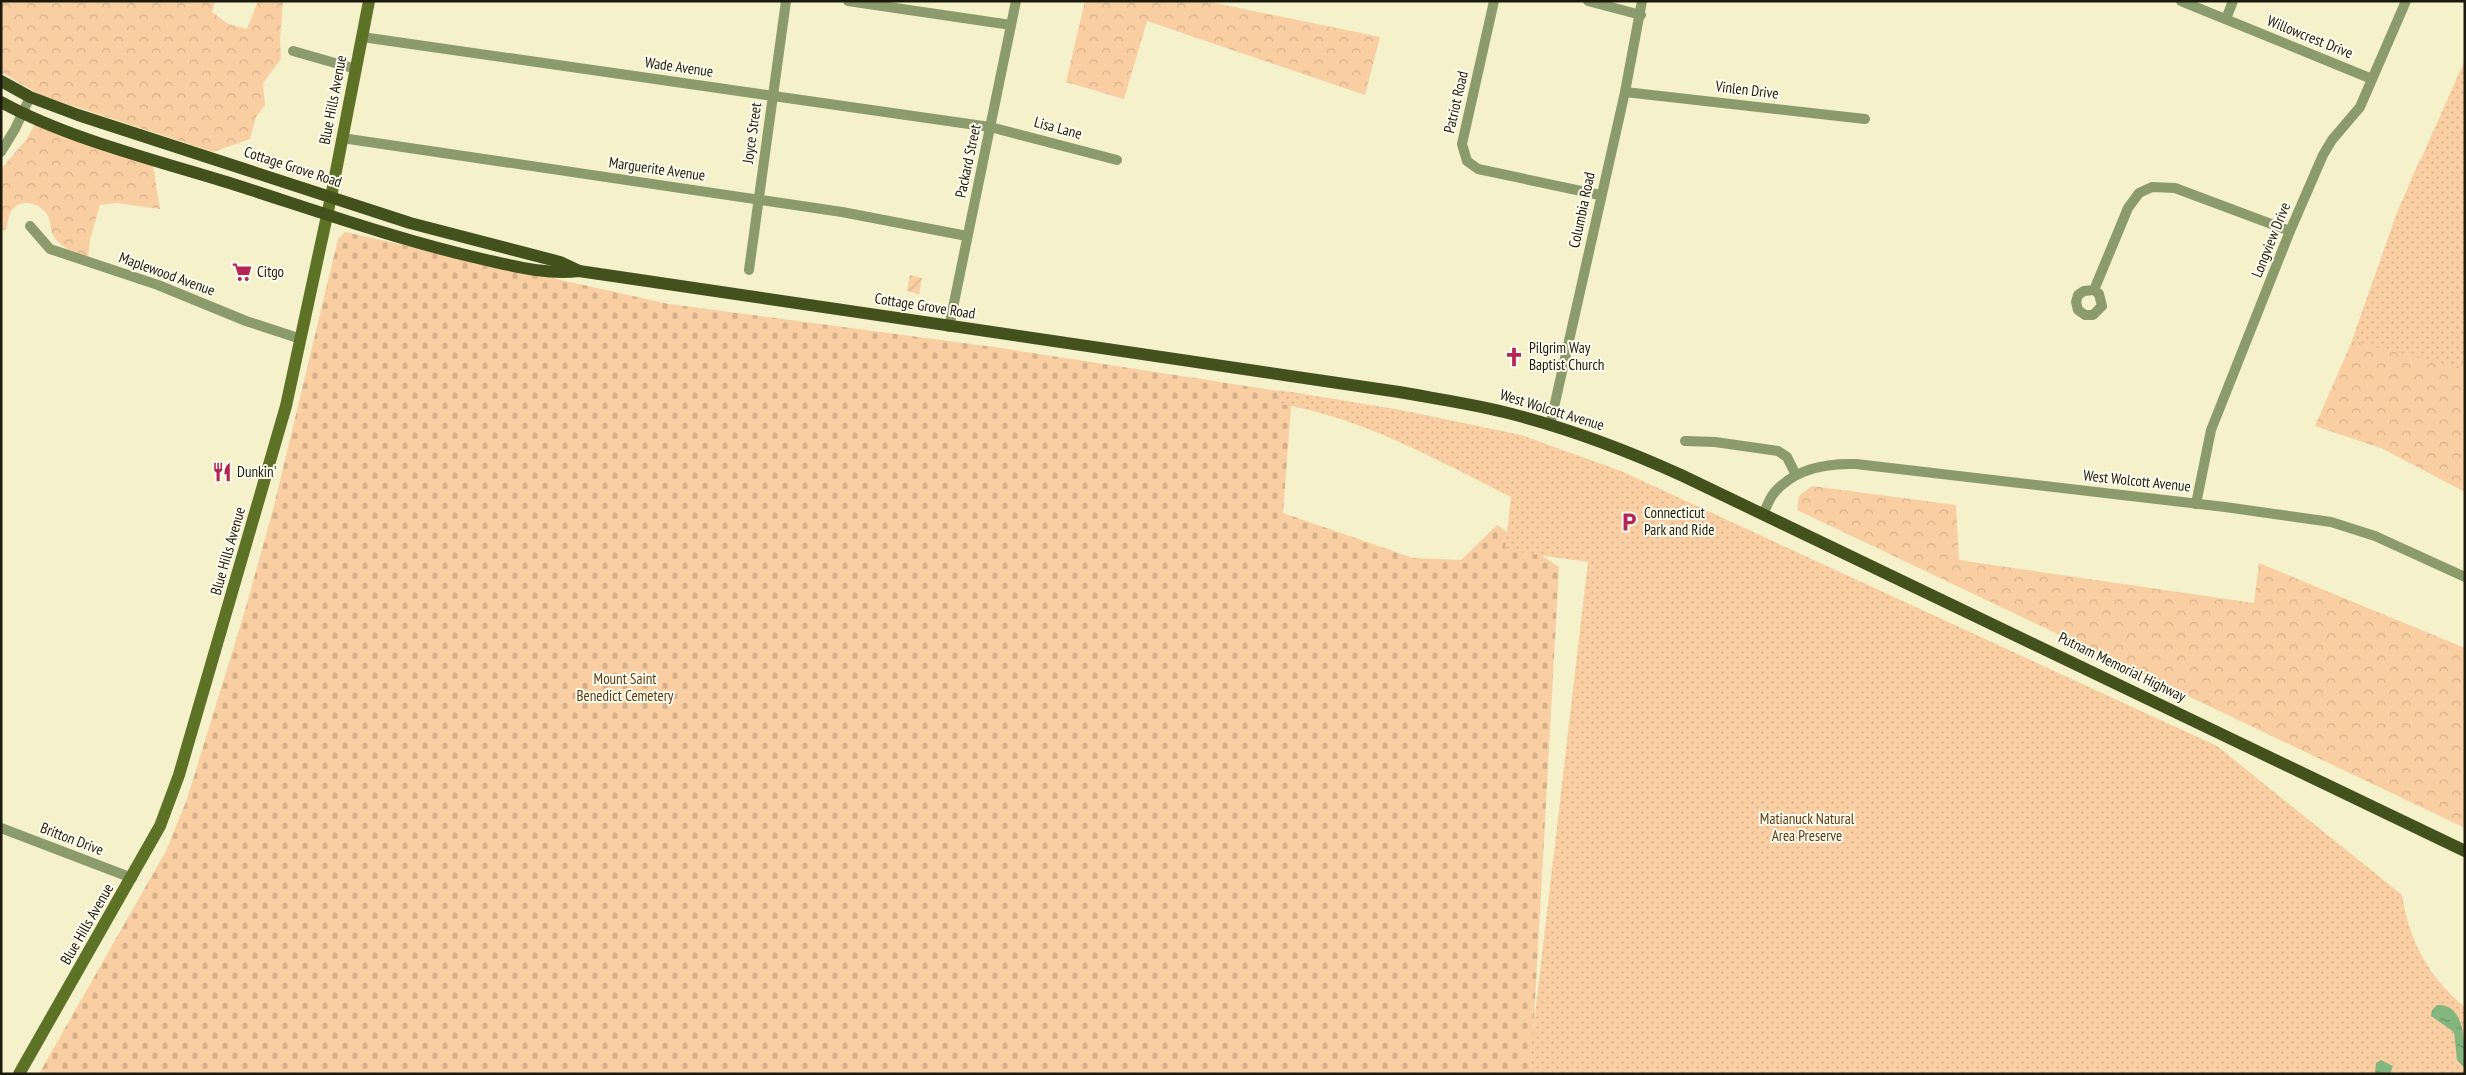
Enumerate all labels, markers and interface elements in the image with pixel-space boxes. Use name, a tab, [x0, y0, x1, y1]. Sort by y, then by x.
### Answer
street label: Willowcrest Drive	[2265, 11, 2356, 62]
street label: Wade Avenue	[644, 52, 715, 81]
street label: Blue Hills Avenue	[315, 54, 350, 146]
street label: Patriot Road	[1439, 69, 1472, 135]
street label: Vinlen Drive	[1713, 76, 1780, 103]
street label: Joyce Street	[738, 101, 765, 166]
street label: Lisa Lane	[1032, 112, 1084, 143]
street label: Packard Street	[950, 123, 985, 199]
street label: Cottage Grove Road	[242, 142, 344, 191]
street label: Marguerite Avenue	[608, 152, 706, 185]
street label: Columbia Road	[1564, 170, 1599, 250]
street label: Longview Drive	[2247, 200, 2294, 280]
street label: Maplewood Avenue	[117, 247, 218, 300]
supermarket icon: Citgo	[231, 261, 253, 283]
place label: Citgo	[257, 262, 284, 281]
street label: Cottage Grove Road	[873, 288, 977, 323]
place label: Pilgrim Way Baptist Church	[1529, 338, 1604, 374]
church icon: Pilgrim Way Baptist Church	[1503, 346, 1525, 368]
street label: West Wolcott Avenue	[1498, 385, 1607, 434]
restaurant icon: Dunkin'	[211, 461, 233, 483]
place label: Dunkin'	[237, 462, 277, 481]
street label: West Wolcott Avenue	[2082, 465, 2192, 496]
place label: Connecticut Park and Ride	[1644, 503, 1715, 539]
street label: Blue Hills Avenue	[206, 505, 249, 597]
parking icon: Connecticut Park and Ride	[1618, 511, 1640, 533]
street label: Putnam Memorial Highway	[2055, 627, 2189, 706]
park label: Mount Saint Benedict Cemetery	[577, 669, 674, 705]
park label: Matianuck Natural Area Preserve	[1760, 809, 1855, 845]
street label: Britton Drive	[38, 818, 106, 859]
street label: Blue Hills Avenue	[56, 880, 117, 968]

